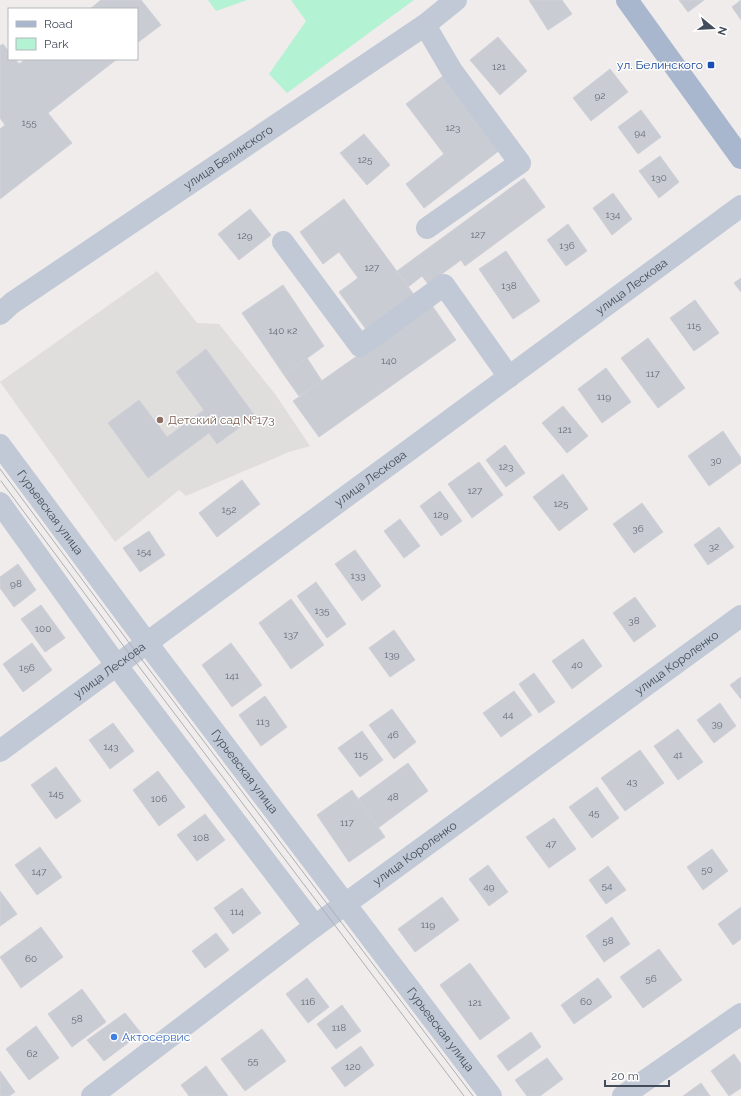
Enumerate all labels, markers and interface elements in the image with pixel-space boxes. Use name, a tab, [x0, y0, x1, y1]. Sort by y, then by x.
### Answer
legend	[8, 8, 138, 60]
north arrow	[693, 8, 733, 48]
text: Road	[44, 17, 73, 31]
text: N	[715, 25, 730, 37]
text: Park	[44, 37, 69, 51]
place label: ул. Белинского	[617, 58, 703, 72]
marker: ул. Белинского	[706, 60, 716, 70]
house number: 121	[492, 61, 507, 72]
house number: 92	[594, 90, 606, 101]
house number: 155	[21, 117, 37, 128]
street label: улица Белинского	[181, 122, 276, 192]
house number: 123	[446, 122, 460, 133]
house number: 94	[634, 127, 646, 138]
house number: 125	[358, 154, 373, 165]
house number: 130	[651, 172, 667, 183]
house number: 134	[605, 209, 621, 220]
house number: 127	[471, 229, 486, 240]
house number: 129	[237, 230, 253, 241]
house number: 136	[559, 240, 575, 251]
street label: улица Лескова	[593, 256, 670, 317]
house number: 127	[365, 262, 380, 273]
house number: 138	[501, 280, 517, 291]
house number: 115	[687, 320, 702, 331]
house number: 140 к2	[269, 325, 297, 336]
house number: 140	[381, 355, 397, 366]
house number: 117	[646, 368, 661, 379]
house number: 119	[597, 391, 611, 402]
place label: Детский сад №173	[168, 413, 275, 427]
marker: Детский сад №173	[155, 415, 165, 425]
house number: 121	[558, 424, 573, 435]
street label: улица Лескова	[332, 447, 409, 509]
house number: 30	[710, 455, 722, 466]
house number: 123	[499, 461, 513, 472]
street label: Гурьевская улица	[14, 467, 86, 557]
house number: 127	[468, 485, 483, 496]
house number: 125	[554, 498, 569, 509]
house number: 152	[222, 504, 236, 515]
house number: 129	[433, 509, 449, 520]
house number: 36	[632, 523, 644, 534]
house number: 32	[709, 541, 719, 552]
house number: 154	[136, 546, 152, 557]
house number: 133	[351, 570, 365, 581]
house number: 98	[10, 578, 22, 589]
house number: 135	[314, 605, 330, 616]
house number: 38	[628, 615, 640, 626]
house number: 100	[35, 623, 51, 634]
street label: улица Короленко	[632, 628, 721, 698]
house number: 137	[284, 629, 299, 640]
street label: улица Лескова	[71, 639, 148, 701]
house number: 139	[384, 649, 400, 660]
house number: 40	[571, 659, 583, 670]
house number: 156	[19, 662, 35, 673]
house number: 141	[225, 670, 240, 681]
house number: 44	[503, 709, 514, 720]
house number: 113	[256, 716, 270, 727]
house number: 39	[711, 718, 723, 729]
street label: Гурьевская улица	[208, 727, 281, 816]
house number: 46	[387, 729, 399, 740]
house number: 143	[103, 741, 119, 752]
house number: 115	[354, 749, 369, 760]
house number: 41	[673, 749, 684, 760]
house number: 43	[627, 776, 637, 787]
house number: 145	[48, 788, 64, 799]
house number: 48	[387, 791, 399, 802]
house number: 106	[151, 793, 167, 804]
house number: 45	[589, 807, 600, 818]
house number: 117	[340, 817, 355, 828]
street label: улица Короленко	[370, 818, 459, 888]
house number: 108	[193, 832, 209, 843]
house number: 47	[546, 838, 557, 849]
house number: 50	[701, 864, 713, 875]
house number: 147	[31, 866, 47, 877]
house number: 54	[602, 880, 613, 891]
house number: 49	[483, 881, 495, 892]
house number: 114	[230, 906, 245, 917]
house number: 119	[421, 919, 435, 930]
house number: 58	[602, 935, 614, 946]
house number: 60	[25, 953, 37, 964]
house number: 56	[645, 973, 657, 984]
street label: Гурьевская улица	[404, 985, 477, 1074]
house number: 116	[301, 996, 315, 1007]
house number: 60	[580, 996, 592, 1007]
house number: 121	[468, 997, 483, 1008]
house number: 58	[71, 1013, 83, 1024]
house number: 118	[332, 1022, 346, 1033]
place label: Актосервис	[122, 1030, 191, 1044]
marker: Актосервис	[109, 1032, 119, 1042]
house number: 62	[26, 1048, 38, 1059]
house number: 55	[248, 1055, 259, 1066]
house number: 120	[345, 1061, 361, 1072]
scale bar	[605, 1062, 669, 1088]
text: 20 m	[611, 1069, 639, 1083]

